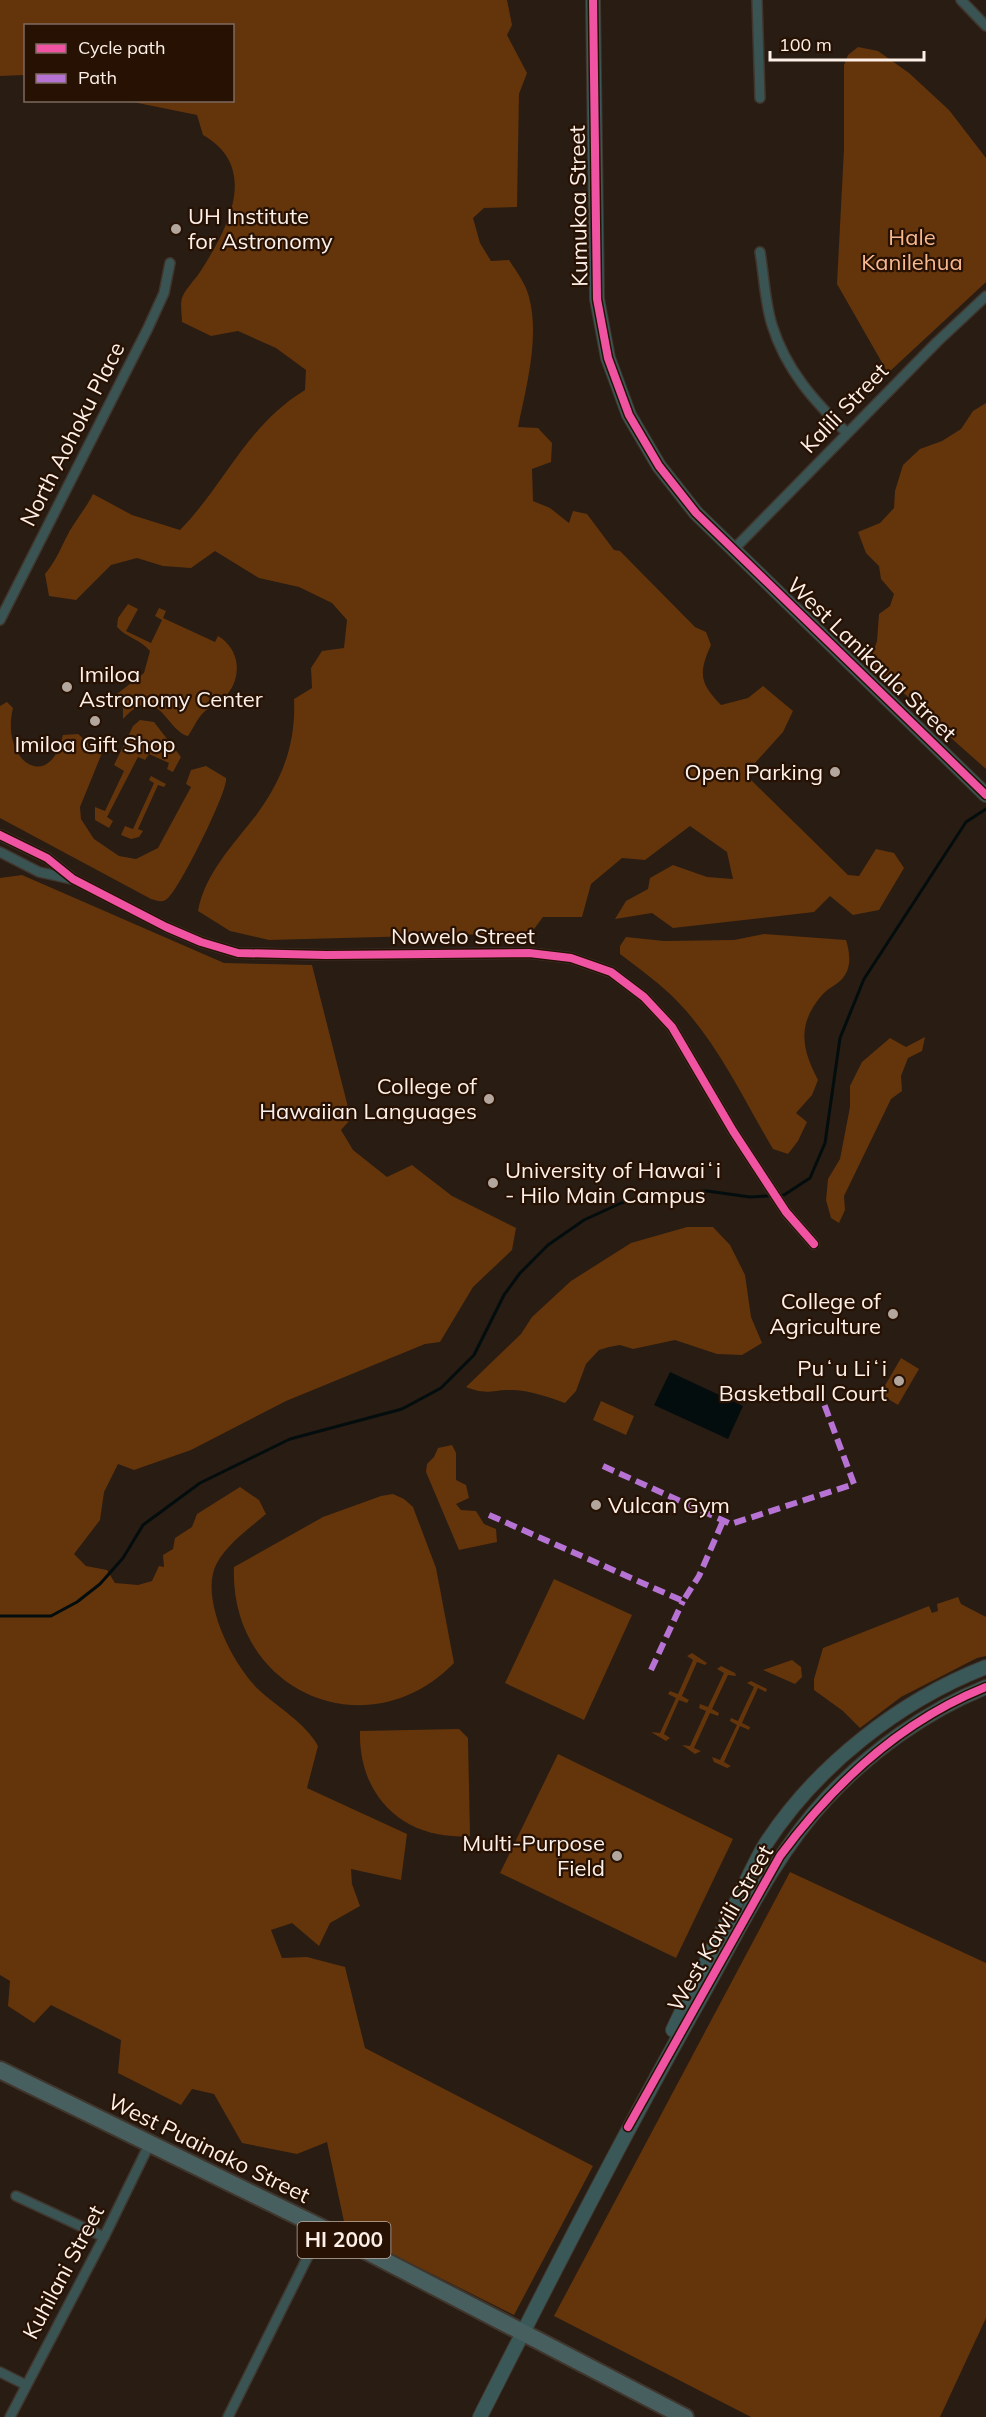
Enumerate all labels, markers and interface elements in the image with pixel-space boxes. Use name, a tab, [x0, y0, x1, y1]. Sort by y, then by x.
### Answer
legend	[24, 24, 234, 102]
scale bar	[770, 24, 924, 62]
text: 100 m	[779, 33, 832, 56]
text: Cycle path	[78, 36, 165, 59]
text: Path	[78, 66, 117, 89]
street label: Kumukoa Street	[563, 125, 593, 287]
place label: UH Institute for Astronomy	[188, 202, 333, 255]
marker: UH Institute for Astronomy	[169, 222, 183, 236]
park label: Hale Kanilehua	[861, 223, 963, 276]
street label: North Aohoku Place	[13, 337, 131, 531]
street label: Kalili Street	[794, 357, 894, 459]
street label: West Lanikaula Street	[781, 571, 963, 747]
place label: Imiloa Astronomy Center	[79, 660, 263, 713]
marker: Imiloa Astronomy Center	[60, 680, 74, 694]
marker: Imiloa Gift Shop	[88, 714, 102, 728]
place label: Imiloa Gift Shop	[14, 730, 176, 758]
place label: Open Parking	[685, 758, 823, 786]
marker: Open Parking	[828, 765, 842, 779]
street label: Nowelo Street	[391, 922, 535, 950]
place label: College of Hawaiian Languages	[259, 1072, 478, 1125]
marker: College of Hawaiian Languages	[482, 1092, 496, 1106]
place label: University of Hawaiʻi - Hilo Main Campus	[505, 1156, 721, 1209]
marker: University of Hawaiʻi - Hilo Main Campus	[486, 1176, 500, 1190]
place label: College of Agriculture	[769, 1287, 882, 1340]
marker: College of Agriculture	[886, 1307, 900, 1321]
place label: Puʻu Liʻi Basketball Court	[719, 1354, 887, 1407]
marker: Puʻu Liʻi Basketball Court	[892, 1374, 906, 1388]
place label: Vulcan Gym	[608, 1491, 730, 1519]
marker: Vulcan Gym	[589, 1498, 603, 1512]
place label: Multi-Purpose Field	[462, 1829, 605, 1882]
street label: West Kawili Street	[661, 1839, 779, 2016]
marker: Multi-Purpose Field	[610, 1849, 624, 1863]
street label: West Puainako Street	[104, 2087, 315, 2209]
street label: Kuhilani Street	[16, 2200, 110, 2344]
road number: HI 2000	[298, 2222, 391, 2258]

